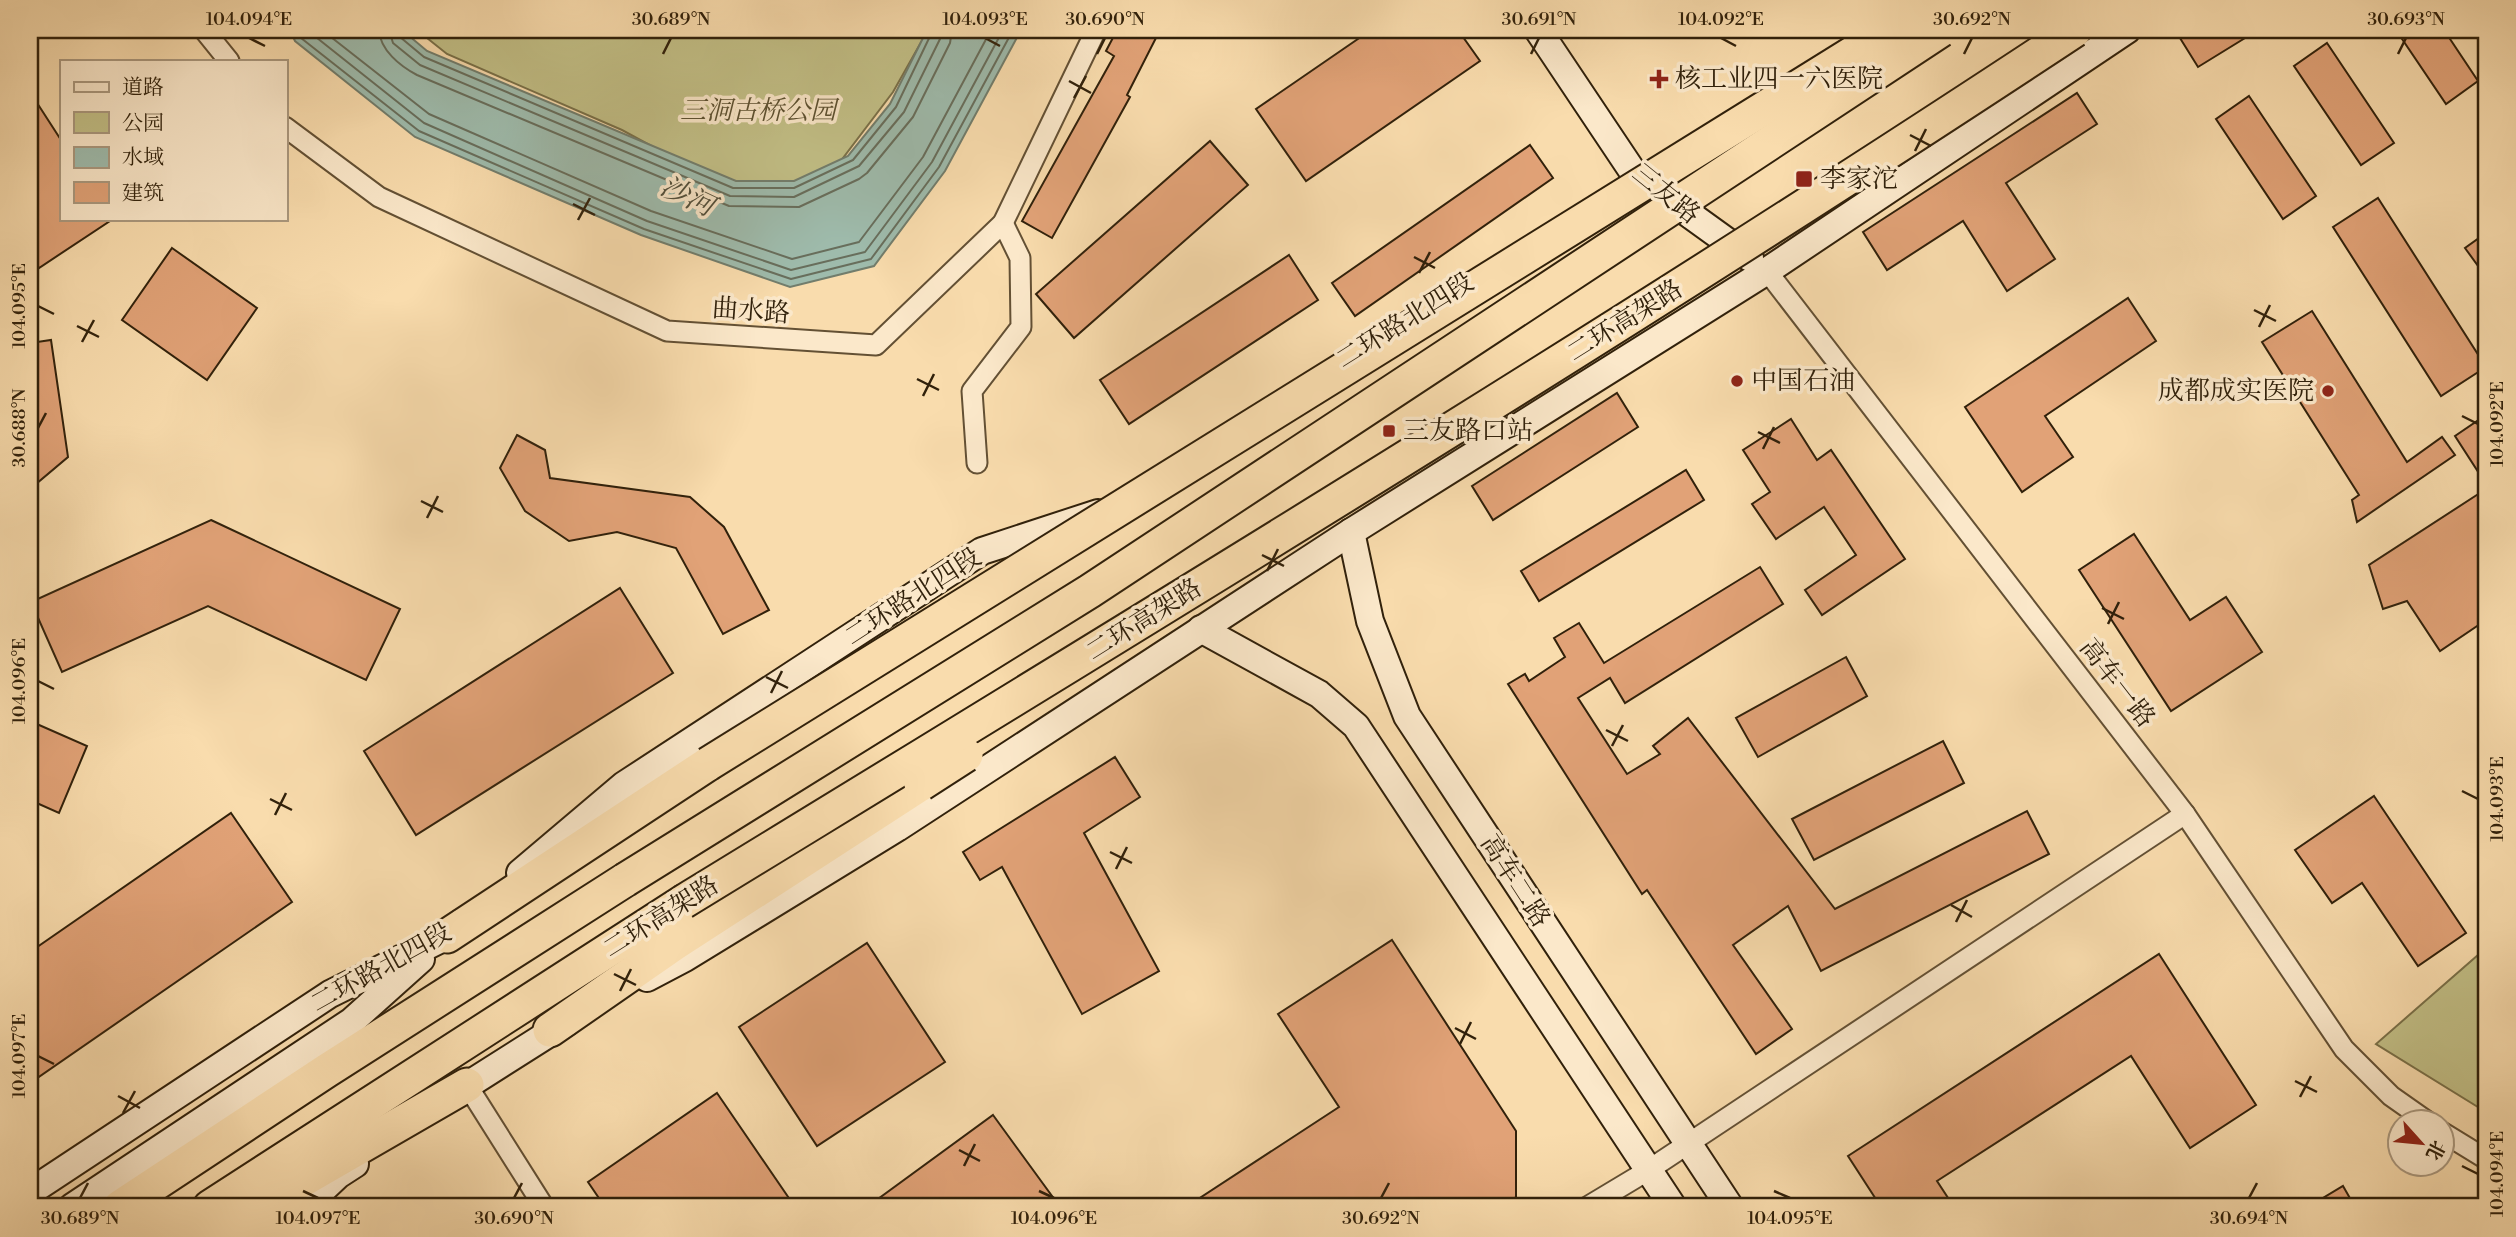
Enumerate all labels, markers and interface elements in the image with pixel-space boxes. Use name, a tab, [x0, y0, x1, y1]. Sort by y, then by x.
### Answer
text: 104.094°E	[206, 8, 292, 31]
text: 30.689°N	[632, 8, 711, 31]
text: 104.093°E	[942, 8, 1028, 31]
text: 30.690°N	[1065, 8, 1145, 31]
text: 30.691°N	[1502, 8, 1577, 31]
text: 104.092°E	[1678, 8, 1764, 31]
text: 30.692°N	[1933, 8, 2012, 31]
text: 30.693°N	[2367, 8, 2445, 31]
legend	[60, 60, 287, 220]
place label: 核工业四一六医院	[1675, 63, 1883, 95]
marker: 核工业四一六医院	[1649, 69, 1669, 89]
text: 道路	[122, 75, 164, 101]
park label: 三洞古桥公园	[680, 95, 840, 127]
text: 公园	[122, 111, 164, 137]
text: 水域	[122, 145, 164, 171]
street label: 三友路	[1626, 157, 1706, 231]
place label: 李家沱	[1820, 163, 1898, 195]
water label: 沙河	[654, 169, 724, 227]
marker: 李家沱	[1794, 169, 1814, 189]
text: 建筑	[122, 181, 164, 207]
text: 104.095°E	[8, 263, 31, 349]
street label: 二环路北四段	[1330, 266, 1480, 376]
street label: 二环高架路	[1561, 273, 1689, 369]
street label: 曲水路	[711, 292, 791, 330]
place label: 中国石油	[1751, 365, 1855, 397]
marker: 中国石油	[1729, 373, 1745, 389]
place label: 成都成实医院	[2158, 375, 2314, 407]
text: 104.092°E	[2486, 381, 2509, 467]
marker: 成都成实医院	[2320, 383, 2336, 399]
text: 30.688°N	[8, 388, 31, 467]
place label: 三友路口站	[1403, 415, 1533, 447]
marker: 三友路口站	[1381, 423, 1397, 439]
street label: 二环路北四段	[839, 541, 987, 653]
street label: 二环高架路	[1080, 572, 1208, 668]
street label: 高车一路	[2072, 632, 2162, 734]
text: 104.096°E	[8, 638, 31, 724]
text: 104.093°E	[2486, 756, 2509, 842]
street label: 高车二路	[1473, 829, 1557, 933]
street label: 二环高架路	[597, 869, 725, 965]
street label: 二环路北四段	[305, 916, 457, 1020]
text: 104.097°E	[8, 1014, 31, 1098]
north arrow	[2386, 1108, 2456, 1178]
text: 104.094°E	[2486, 1131, 2509, 1217]
text: 北	[2420, 1136, 2450, 1164]
text: 30.689°N	[41, 1207, 120, 1230]
text: 104.097°E	[276, 1207, 360, 1230]
text: 30.690°N	[474, 1207, 554, 1230]
text: 104.096°E	[1011, 1207, 1097, 1230]
text: 30.692°N	[1342, 1207, 1421, 1230]
text: 104.095°E	[1747, 1207, 1833, 1230]
text: 30.694°N	[2210, 1207, 2289, 1230]

